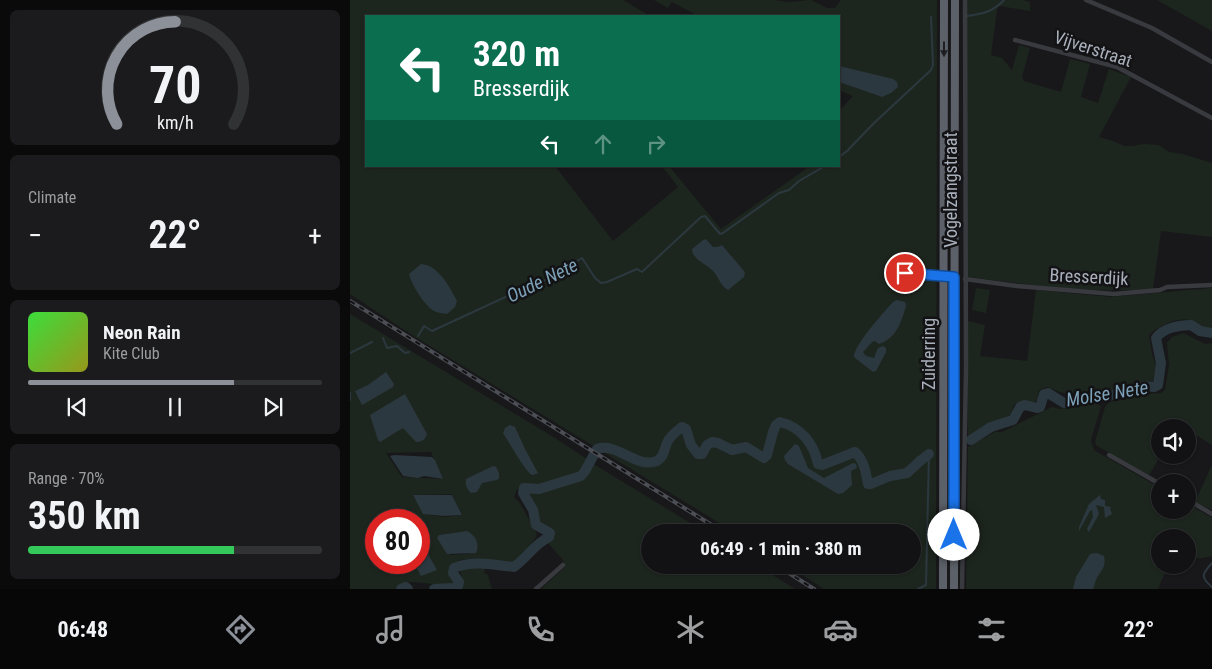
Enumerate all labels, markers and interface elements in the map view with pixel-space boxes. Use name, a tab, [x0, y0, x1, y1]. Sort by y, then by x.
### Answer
street label: Vijverstraat	[1051, 26, 1135, 71]
text: 320 m	[473, 34, 560, 75]
icon: left	[390, 35, 455, 100]
one-way arrow	[940, 41, 948, 57]
text: 70	[149, 55, 201, 116]
text: Bresserdijk	[473, 76, 570, 101]
text: km/h	[157, 112, 193, 133]
icon: left	[536, 130, 564, 158]
icon: ahead	[589, 130, 617, 158]
icon: right	[642, 130, 670, 158]
street label: Vogelzangstraat	[940, 132, 961, 248]
text: Climate	[28, 188, 76, 207]
text: 22°	[148, 213, 202, 257]
text: −	[28, 219, 42, 252]
text: +	[308, 219, 322, 252]
pin	[884, 252, 926, 294]
water label: Oude Nete	[503, 253, 582, 307]
icon: arrive	[891, 259, 919, 287]
street label: Bresserdijk	[1049, 264, 1129, 289]
street label: Zuiderring	[918, 318, 939, 390]
text: Neon Rain	[103, 321, 181, 344]
text: Kite Club	[103, 344, 160, 363]
water label: Molse Nete	[1064, 376, 1150, 411]
icon: previous	[63, 393, 91, 421]
icon: pause	[161, 393, 189, 421]
icon: next	[259, 393, 287, 421]
map controls	[1151, 419, 1196, 574]
button: sound	[1151, 419, 1196, 464]
text: Range · 70%	[28, 469, 104, 488]
button: +	[1151, 474, 1196, 519]
text: 350 km	[28, 494, 141, 538]
position arrow	[927, 508, 979, 560]
speed limit sign: 80	[365, 509, 430, 574]
button: −	[1151, 529, 1196, 574]
text: 06:49 · 1 min · 380 m	[700, 537, 862, 560]
icon: directions	[223, 612, 258, 647]
icon: music	[373, 612, 408, 647]
icon: phone	[523, 612, 558, 647]
icon: climate	[673, 612, 708, 647]
icon: car	[823, 612, 858, 647]
icon: filters	[974, 612, 1009, 647]
text: 06:48	[58, 617, 108, 642]
text: 22°	[1124, 617, 1154, 642]

